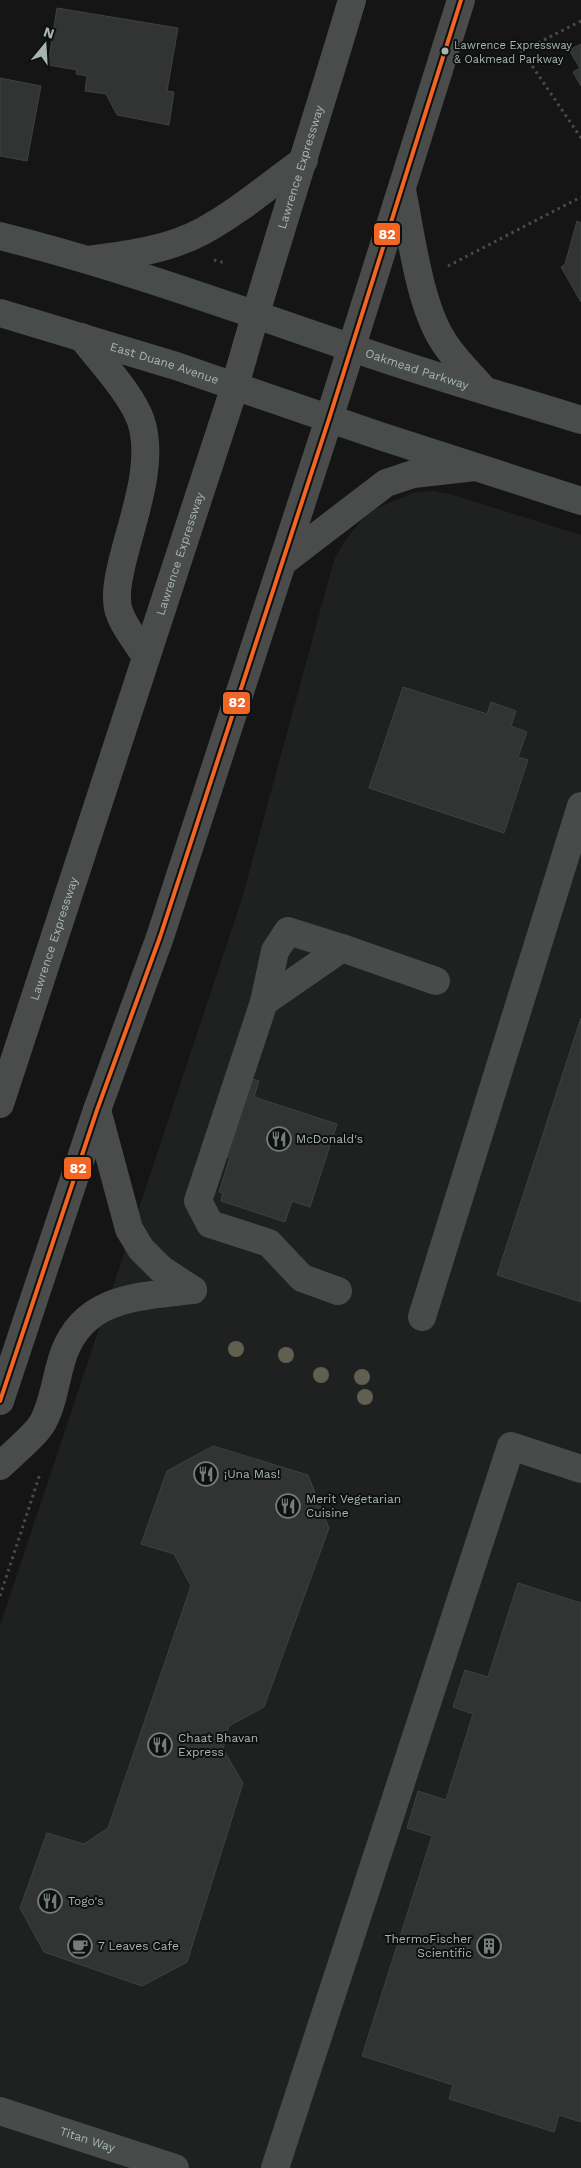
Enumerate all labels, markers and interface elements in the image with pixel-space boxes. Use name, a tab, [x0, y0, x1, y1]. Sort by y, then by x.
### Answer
north arrow	[20, 20, 70, 70]
text: N	[42, 23, 56, 42]
place label: Lawrence Expressway & Oakmead Parkway	[454, 39, 572, 66]
marker: Lawrence Expressway & Oakmead Parkway	[440, 46, 450, 56]
street label: Lawrence Expressway	[275, 103, 327, 231]
line badge: 82	[373, 222, 401, 246]
text: 82	[378, 226, 396, 242]
street label: East Duane Avenue	[108, 340, 221, 387]
street label: Oakmead Parkway	[364, 346, 471, 393]
street label: Lawrence Expressway	[153, 490, 207, 617]
line badge: 82	[222, 691, 251, 715]
text: 82	[228, 694, 246, 710]
street label: Lawrence Expressway	[27, 874, 81, 1002]
restaurant icon: McDonald's	[266, 1126, 292, 1152]
place label: McDonald's	[296, 1132, 363, 1146]
line badge: 82	[63, 1156, 92, 1180]
text: 82	[69, 1160, 87, 1176]
restaurant icon: ¡Una Mas!	[193, 1461, 219, 1487]
place label: ¡Una Mas!	[224, 1467, 280, 1481]
place label: Merit Vegetarian Cuisine	[306, 1492, 401, 1520]
restaurant icon: Merit Vegetarian Cuisine	[275, 1493, 301, 1519]
place label: Chaat Bhavan Express	[178, 1731, 258, 1759]
restaurant icon: Chaat Bhavan Express	[147, 1732, 173, 1758]
restaurant icon: Togo's	[37, 1888, 63, 1914]
place label: Togo's	[68, 1894, 103, 1908]
place label: ThermoFischer Scientific	[384, 1932, 472, 1960]
cafe icon: 7 Leaves Cafe	[67, 1933, 93, 1959]
building icon: ThermoFischer Scientific	[476, 1933, 502, 1959]
place label: 7 Leaves Cafe	[98, 1939, 179, 1953]
street label: Titan Way	[58, 2124, 118, 2155]

